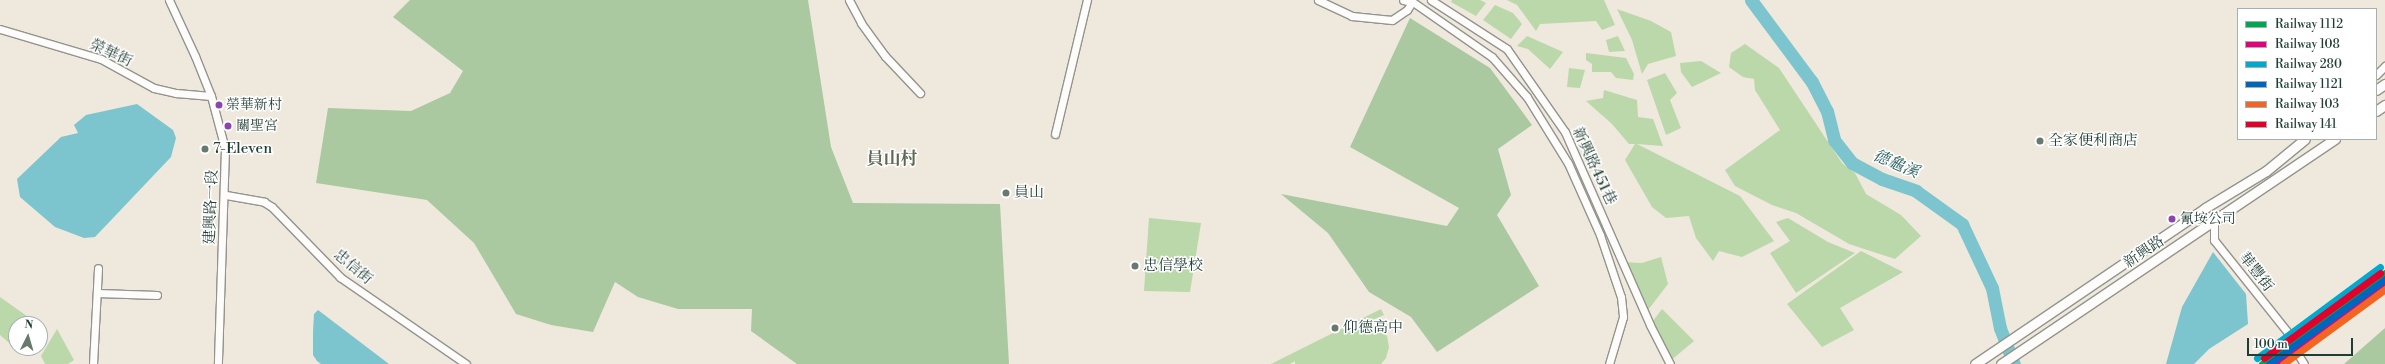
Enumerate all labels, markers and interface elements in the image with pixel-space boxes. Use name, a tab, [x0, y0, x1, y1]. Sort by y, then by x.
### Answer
legend	[2237, 8, 2377, 140]
text: Railway 1112	[2275, 17, 2343, 32]
street label: 榮華街	[87, 35, 135, 71]
text: Railway 108	[2275, 37, 2340, 52]
text: Railway 280	[2275, 57, 2342, 72]
text: Railway 1121	[2275, 77, 2343, 92]
place label: 榮華新村	[226, 97, 282, 113]
text: Railway 103	[2275, 97, 2339, 112]
marker: 榮華新村	[214, 100, 224, 110]
text: Railway 141	[2275, 117, 2337, 132]
place label: 關聖宮	[236, 118, 278, 134]
marker: 關聖宮	[223, 121, 233, 131]
street label: 新興路451巷	[1568, 124, 1620, 208]
place label: 全家便利商店	[2048, 132, 2138, 150]
marker: 全家便利商店	[2035, 136, 2045, 146]
place label: 7-Eleven	[213, 140, 272, 158]
marker: 7-Eleven	[200, 144, 210, 154]
water label: 德龜溪	[1870, 146, 1922, 182]
district label: 員山村	[867, 150, 917, 170]
street label: 建興路一段	[201, 169, 221, 245]
place label: 員山	[1014, 184, 1044, 202]
marker: 員山	[1001, 188, 1011, 198]
place label: 氰垵公司	[2180, 211, 2236, 227]
marker: 氰垵公司	[2167, 214, 2177, 224]
street label: 新興路	[2120, 232, 2168, 272]
street label: 忠信街	[330, 246, 376, 288]
street label: 華豐街	[2235, 249, 2277, 295]
place label: 忠信學校	[1143, 257, 1203, 275]
marker: 忠信學校	[1130, 261, 1140, 271]
north arrow	[8, 316, 48, 356]
text: N	[24, 318, 34, 332]
place label: 仰德高中	[1343, 319, 1403, 337]
marker: 仰德高中	[1330, 323, 1340, 333]
scale bar	[2249, 330, 2355, 356]
text: 100 m	[2254, 337, 2288, 352]

